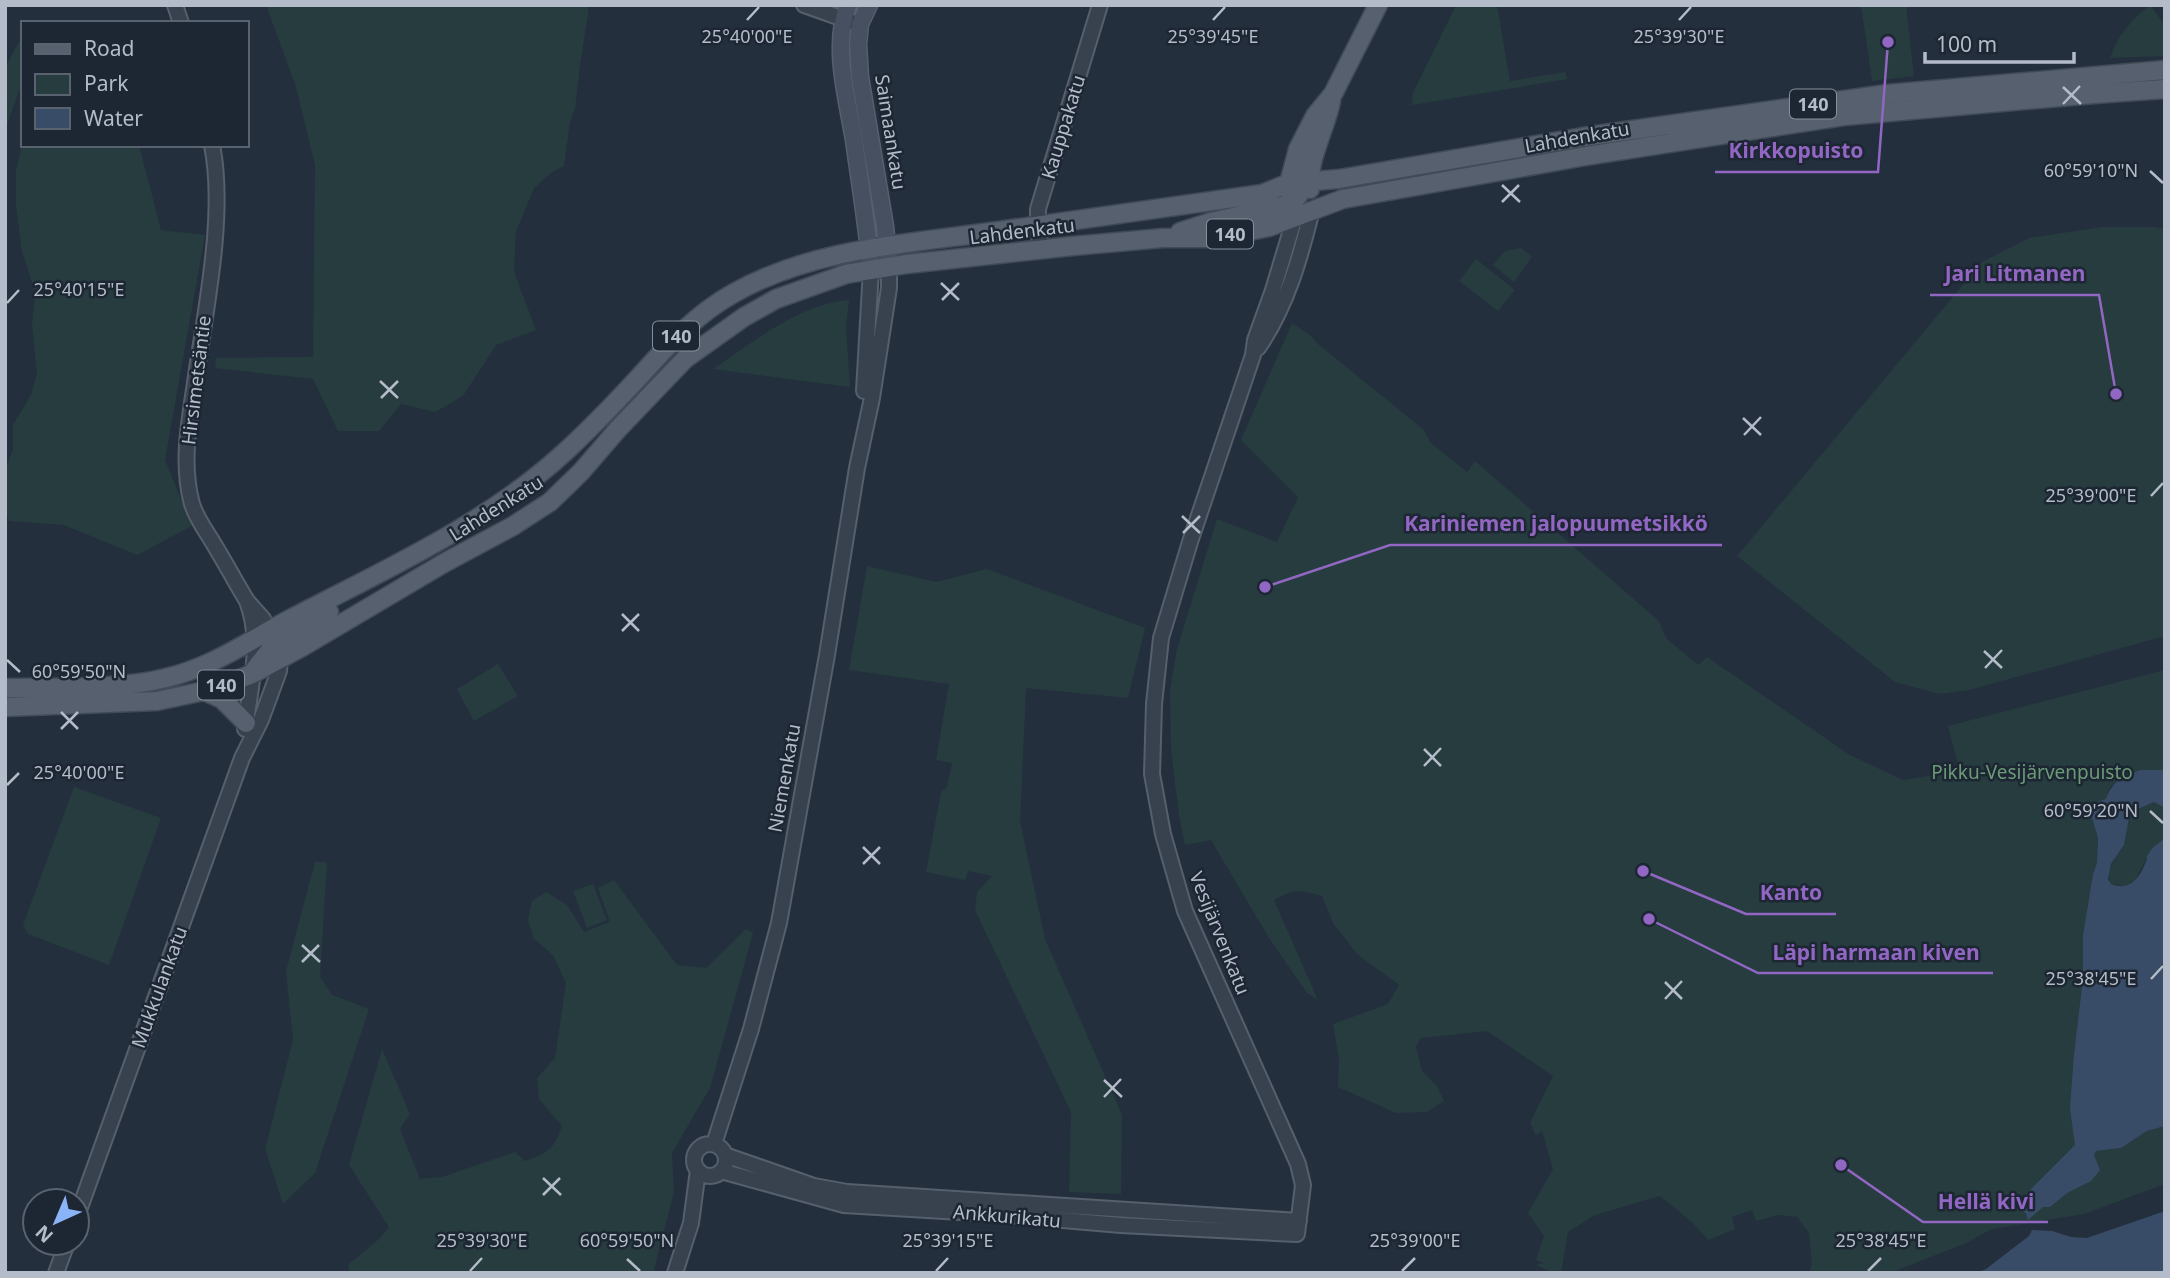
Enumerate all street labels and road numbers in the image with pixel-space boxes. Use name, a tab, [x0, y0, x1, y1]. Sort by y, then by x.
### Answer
street label: Kauppakatu	[1035, 72, 1091, 182]
street label: Saimaankatu	[869, 73, 913, 191]
road number: 140	[1790, 90, 1836, 119]
street label: Lahdenkatu	[1523, 115, 1631, 159]
street label: Lahdenkatu	[968, 212, 1076, 250]
road number: 140	[1207, 220, 1253, 248]
street label: Hirsimetsäntie	[175, 314, 217, 446]
road number: 140	[653, 322, 699, 350]
street label: Lahdenkatu	[444, 469, 548, 547]
road number: 140	[198, 670, 244, 700]
street label: Niemenkatu	[762, 722, 806, 834]
street label: Vesijärvenkatu	[1183, 868, 1257, 998]
street label: Mukkulankatu	[125, 923, 193, 1051]
street label: Ankkurikatu	[952, 1198, 1062, 1234]

